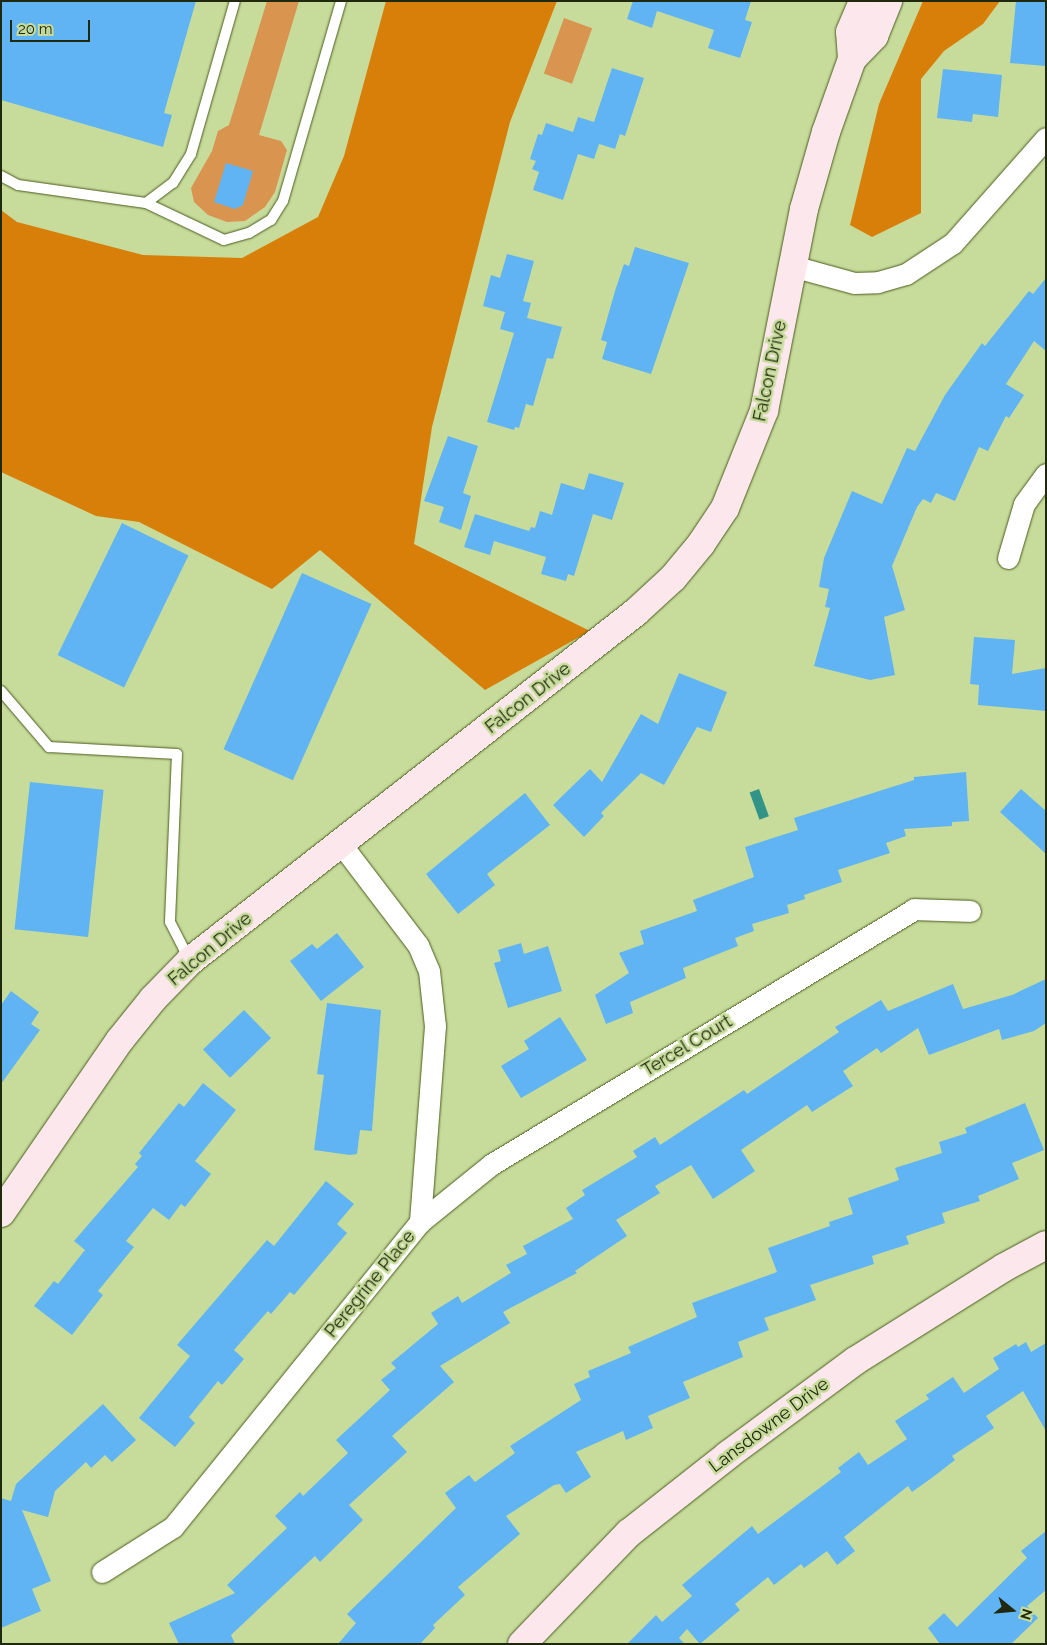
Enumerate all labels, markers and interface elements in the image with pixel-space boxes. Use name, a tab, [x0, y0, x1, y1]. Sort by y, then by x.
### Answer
scale bar	[12, 10, 92, 42]
text: 20 m	[18, 20, 53, 38]
street label: Falcon Drive	[749, 319, 791, 423]
street label: Falcon Drive	[481, 658, 575, 738]
street label: Falcon Drive	[164, 908, 256, 990]
street label: Tercel Court	[638, 1011, 736, 1081]
street label: Peregrine Place	[320, 1226, 420, 1342]
street label: Lansdowne Drive	[705, 1373, 833, 1477]
north arrow	[987, 1585, 1037, 1635]
text: N	[1017, 1607, 1036, 1622]

